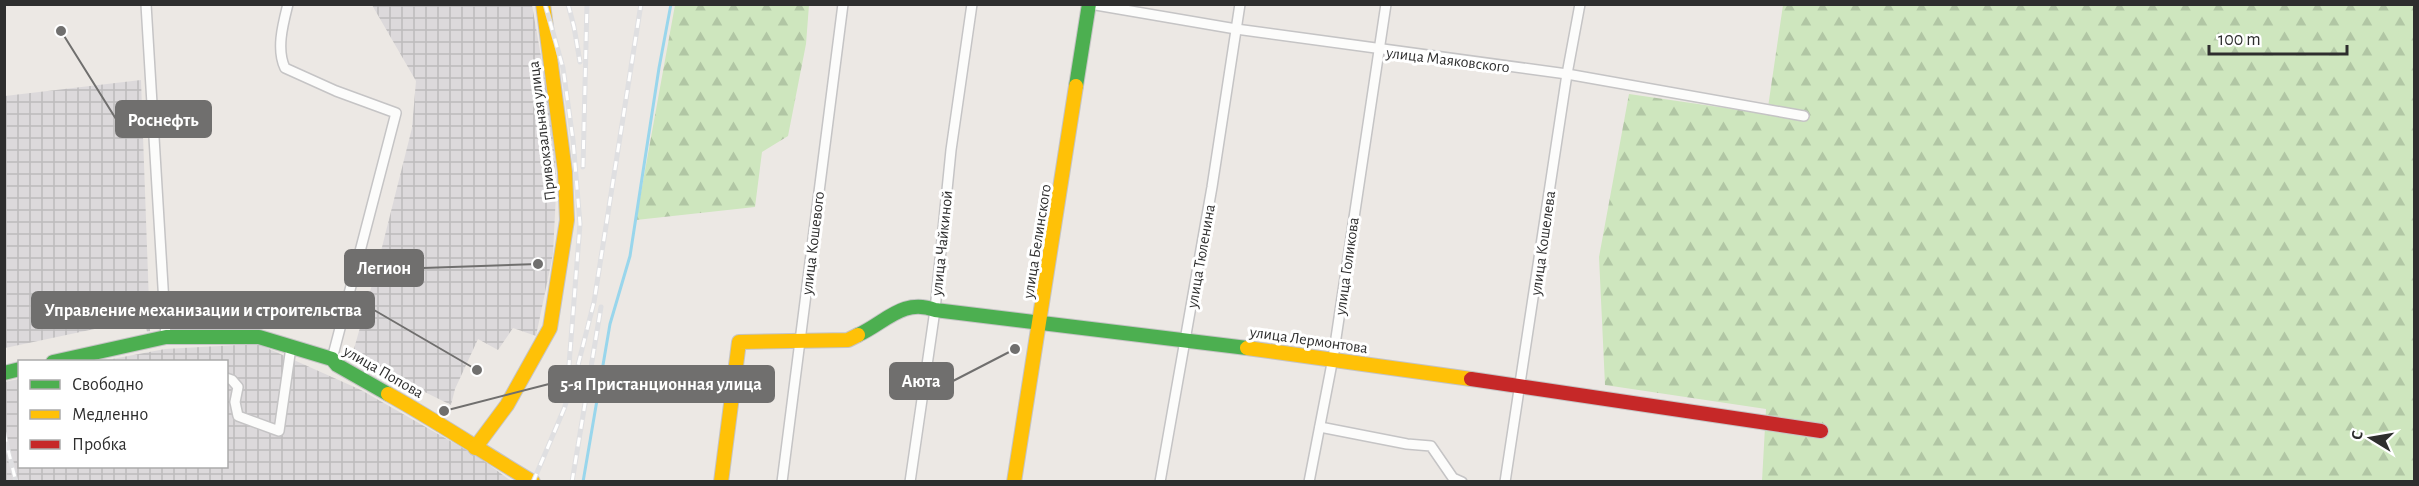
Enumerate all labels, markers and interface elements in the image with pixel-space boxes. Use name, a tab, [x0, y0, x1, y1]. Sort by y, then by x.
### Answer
scale bar	[2209, 18, 2347, 56]
text: 100 m	[2218, 31, 2261, 49]
street label: улица Маяковского	[1384, 44, 1511, 77]
street label: Привокзальная улица	[525, 60, 560, 202]
callout: Роснефть	[116, 101, 211, 137]
text: Роснефть	[127, 112, 199, 130]
street label: улица Белинского	[1020, 183, 1055, 301]
street label: улица Кошевого	[799, 190, 828, 297]
street label: улица Чайкиной	[928, 190, 956, 298]
street label: улица Кошелева	[1528, 190, 1559, 298]
street label: улица Тюленина	[1184, 203, 1219, 311]
street label: улица Голикова	[1332, 216, 1363, 317]
callout: Легион	[345, 250, 423, 286]
text: Легион	[357, 260, 411, 278]
callout: Управление механизации и строительства	[32, 292, 374, 328]
text: Управление механизации и строительства	[44, 302, 362, 320]
street label: улица Лермонтова	[1248, 324, 1369, 357]
street label: улица Попова	[339, 342, 426, 402]
legend	[18, 360, 228, 468]
callout: Аюта	[890, 363, 953, 399]
callout: 5-я Пристанционная улица	[549, 366, 774, 402]
text: Аюта	[901, 373, 941, 391]
text: Свободно	[72, 375, 144, 394]
text: 5-я Пристанционная улица	[560, 376, 762, 394]
text: Медленно	[72, 406, 148, 424]
north arrow	[2341, 408, 2401, 468]
text: С	[2349, 429, 2366, 441]
text: Пробка	[72, 435, 127, 454]

